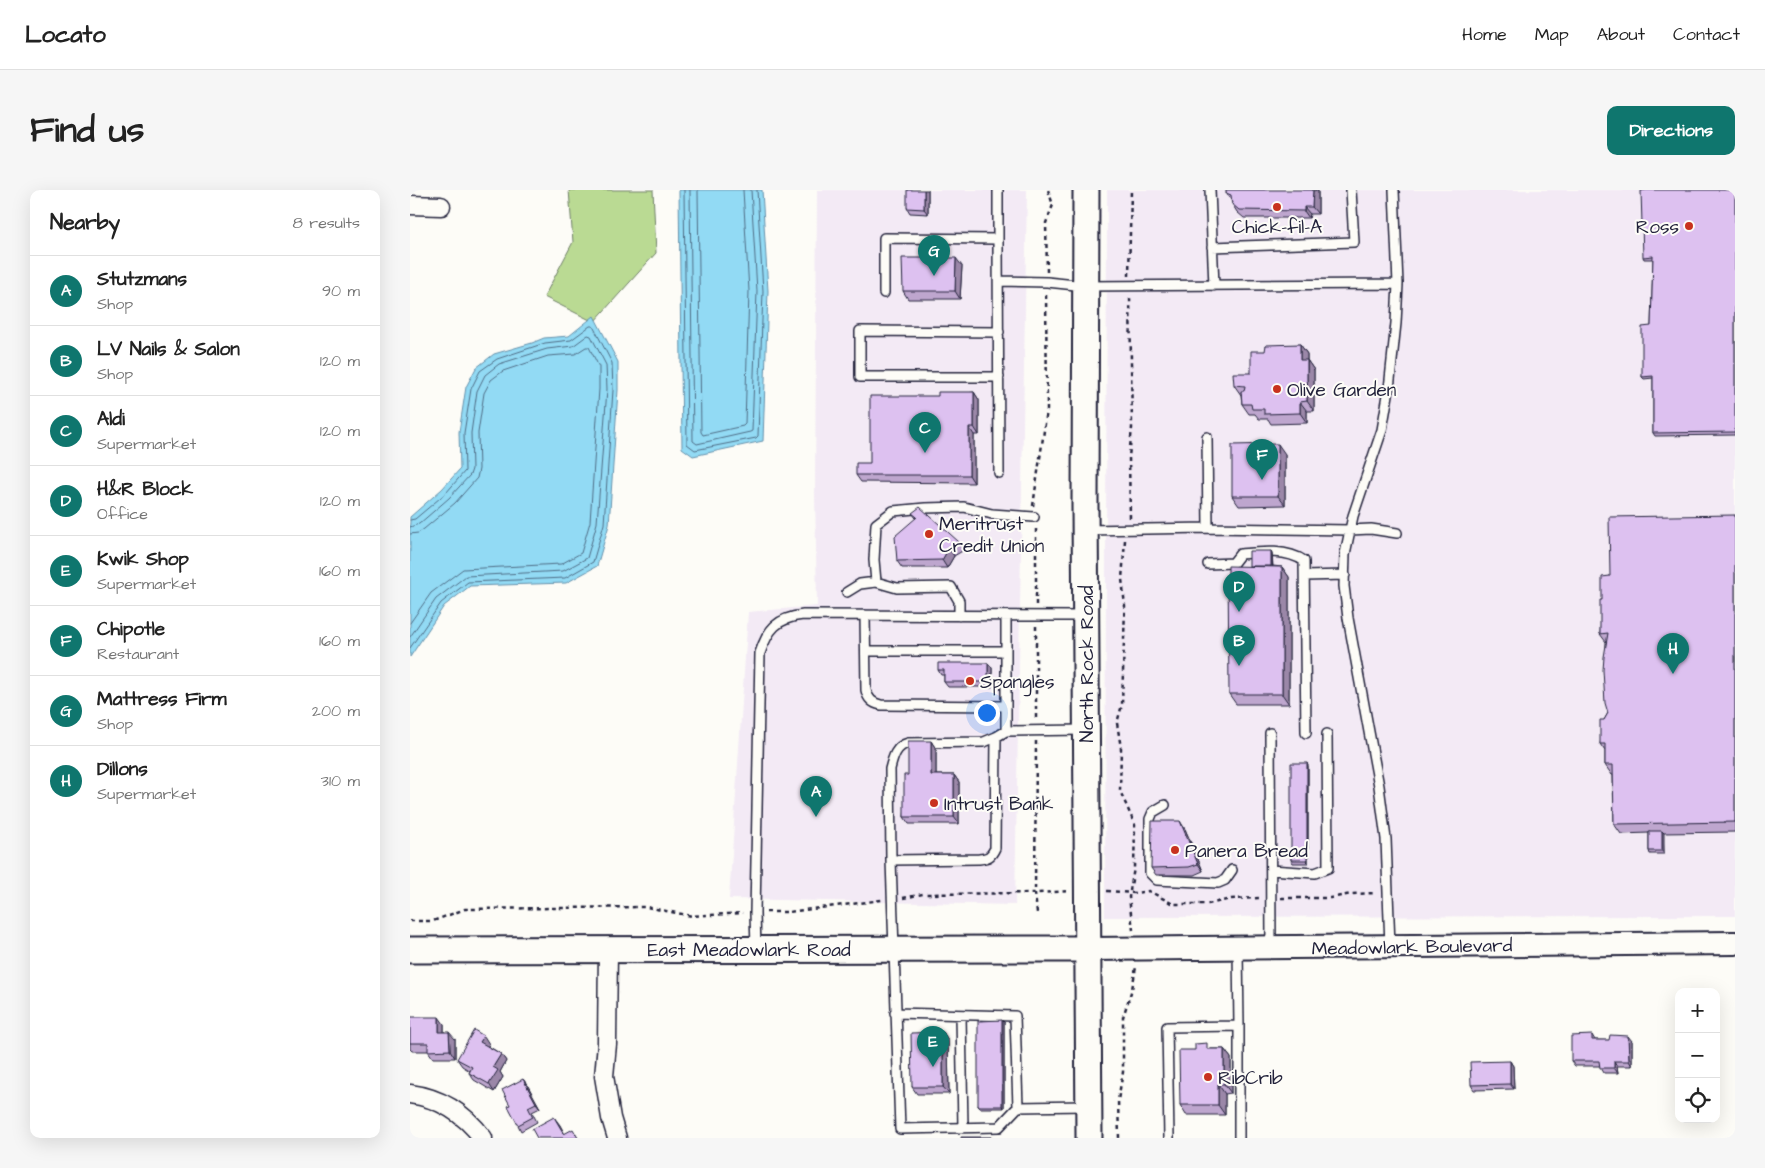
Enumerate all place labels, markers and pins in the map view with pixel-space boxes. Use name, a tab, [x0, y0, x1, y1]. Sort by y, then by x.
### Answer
marker: Chick-fil-A	[1271, 201, 1283, 213]
place label: Chick-fil-A	[1232, 214, 1322, 241]
place label: Ross	[1636, 214, 1679, 241]
marker: Ross	[1683, 220, 1695, 232]
pin: G	[918, 235, 950, 276]
place label: Olive Garden	[1287, 377, 1396, 404]
marker: Olive Garden	[1271, 383, 1283, 395]
pin: C	[909, 412, 941, 453]
pin: F	[1246, 439, 1278, 480]
place label: Meritrust Credit Union	[939, 511, 1044, 560]
marker: Meritrust Credit Union	[923, 528, 935, 540]
pin: D	[1223, 571, 1255, 612]
pin: B	[1223, 625, 1255, 666]
pin: H	[1657, 633, 1689, 674]
place label: Spangles	[980, 669, 1055, 697]
marker: Spangles	[964, 675, 976, 687]
pin: A	[800, 776, 832, 817]
place label: Intrust Bank	[944, 791, 1054, 818]
marker: Intrust Bank	[928, 797, 940, 809]
place label: Panera Bread	[1185, 838, 1308, 865]
marker: Panera Bread	[1169, 844, 1181, 856]
pin: E	[917, 1026, 949, 1067]
place label: RibCrib	[1218, 1065, 1283, 1092]
marker: RibCrib	[1202, 1071, 1214, 1083]

